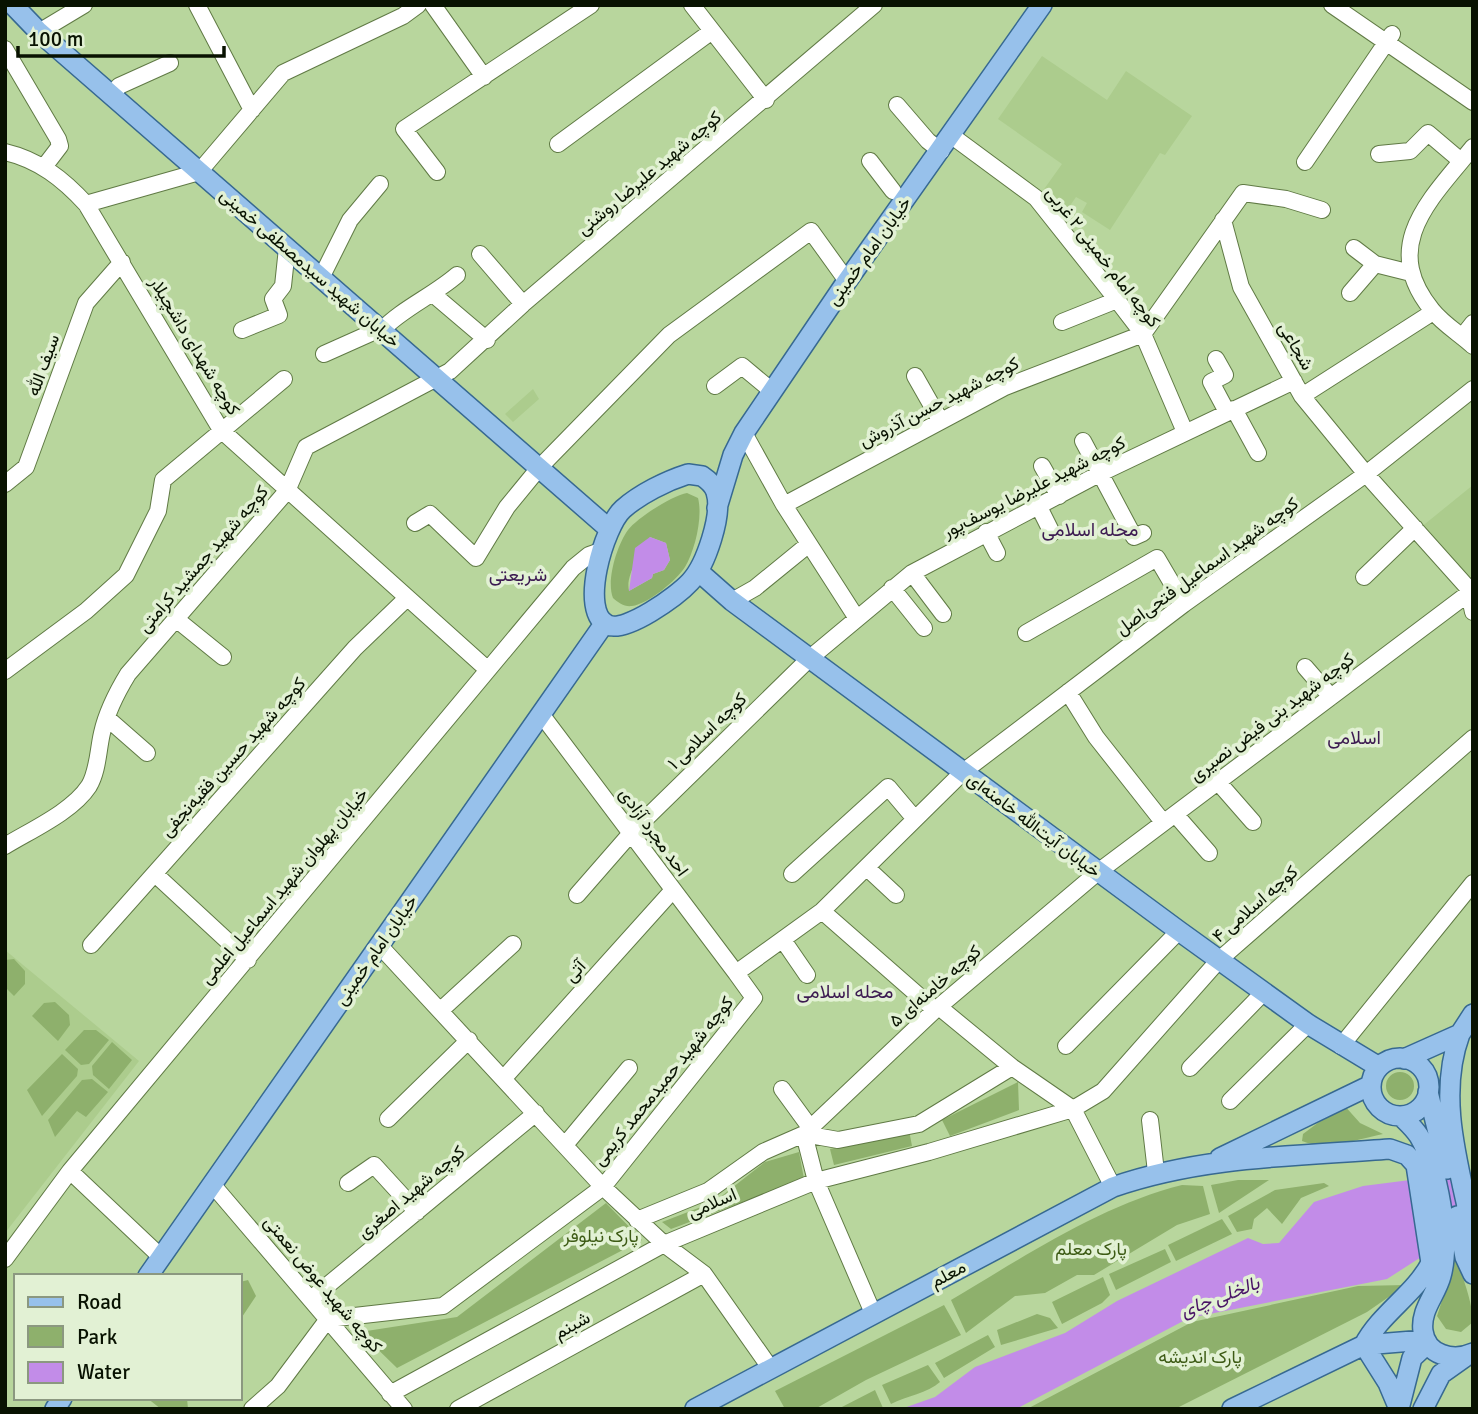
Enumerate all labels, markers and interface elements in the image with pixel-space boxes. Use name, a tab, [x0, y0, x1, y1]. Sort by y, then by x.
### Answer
scale bar	[18, 14, 224, 58]
text: 100 m	[28, 26, 83, 52]
street label: کوچه شهید علیرضا روشنی	[572, 106, 726, 241]
street label: کوچه امام خمینی ۲ غربی	[1040, 182, 1165, 333]
street label: خیابان شهید سیدمصطفی خمینی	[215, 184, 405, 352]
street label: خیابان امام خمینی	[822, 192, 917, 310]
street label: کوچه شهدای داشچیلار	[144, 272, 245, 420]
street label: شجاعی	[1273, 318, 1319, 374]
street label: سیف الله	[22, 331, 64, 399]
street label: کوچه شهید حسن آذروش	[855, 352, 1023, 453]
street label: کوچه شهید علیرضا یوسف‌پور	[938, 431, 1130, 544]
street label: کوچه شهید جمشید کرامتی	[133, 481, 274, 638]
street label: کوچه شهید اسماعیل فتحی‌اصل	[1111, 492, 1303, 640]
district label: محله اسلامی	[1042, 518, 1138, 542]
district label: شریعتی	[489, 563, 547, 587]
street label: کوچه شهید بنی فیض نصیری	[1185, 648, 1359, 787]
street label: کوچه شهید حسین فقیه‌نجفی	[156, 673, 311, 842]
street label: کوچه اسلامی ۱	[663, 688, 752, 775]
district label: اسلامی	[1327, 726, 1381, 750]
street label: خیابان آیت‌الله خامنه‌ای	[963, 768, 1105, 882]
street label: خیابان پهلوان شهید اسماعیل اعلمی	[195, 783, 373, 989]
street label: احد مجرد آزادی	[614, 783, 694, 881]
street label: کوچه اسلامی ۴	[1208, 861, 1303, 948]
street label: خیابان امام خمینی	[330, 891, 423, 1010]
street label: کوچه خامنه‌ای ۵	[885, 940, 986, 1033]
street label: آتی	[559, 954, 592, 987]
district label: محله اسلامی	[797, 980, 893, 1004]
street label: کوچه شهید حمیدمحمد کریمی	[588, 992, 739, 1171]
street label: کوچه شهید اصغری	[353, 1141, 470, 1244]
street label: اسلامی	[684, 1183, 740, 1223]
street label: کوچه شهید عوض نعمتی	[258, 1211, 387, 1358]
park label: پارک نیلوفر	[562, 1225, 639, 1248]
park label: پارک معلم	[1055, 1238, 1127, 1261]
street label: معلم	[926, 1256, 970, 1293]
water label: بالخلی چای	[1177, 1270, 1265, 1324]
legend	[14, 1274, 242, 1400]
text: Road	[77, 1289, 122, 1315]
street label: شبنم	[550, 1306, 594, 1345]
text: Park	[77, 1324, 118, 1350]
park label: پارک اندیشه	[1158, 1346, 1242, 1369]
text: Water	[77, 1359, 130, 1385]

